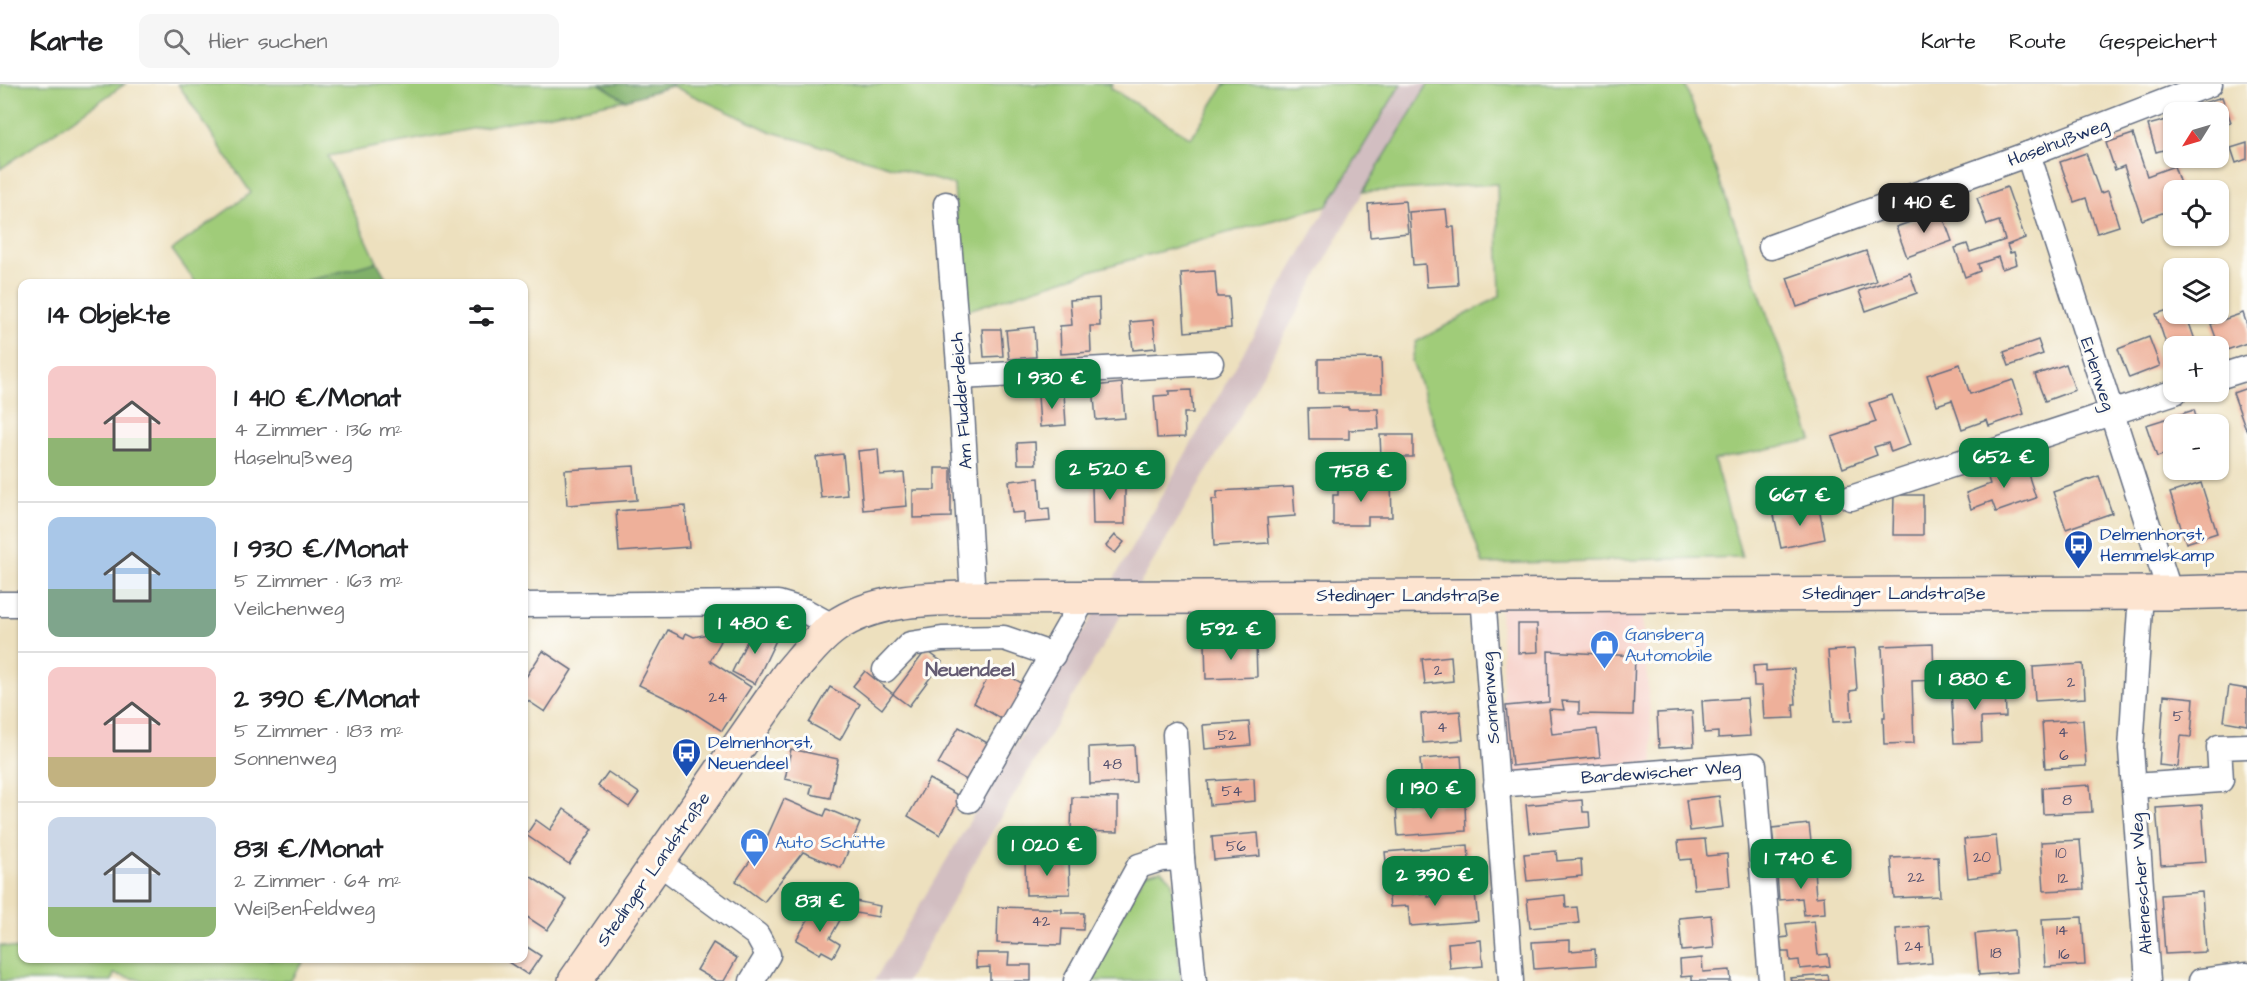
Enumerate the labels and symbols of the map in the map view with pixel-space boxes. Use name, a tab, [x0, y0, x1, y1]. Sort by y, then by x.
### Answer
north arrow	[2163, 102, 2229, 168]
street label: Haselnußweg	[2004, 112, 2113, 174]
pin: 1 410 €	[1869, 183, 1979, 234]
street label: Am Fludderdeich	[944, 332, 979, 470]
street label: Erlenweg	[2073, 334, 2121, 414]
pin: 1 930 €	[997, 359, 1107, 410]
pin: 652 €	[1962, 438, 2046, 489]
pin: 2 520 €	[1055, 450, 1165, 501]
pin: 758 €	[1319, 452, 1403, 503]
pin: 667 €	[1758, 476, 1842, 527]
place label: Delmenhorst, Hemmelskamp	[2100, 522, 2215, 568]
bus stop icon: Delmenhorst, Hemmelskamp	[2063, 528, 2095, 570]
street label: Stedinger Landstraße	[1802, 581, 1986, 607]
street label: Stedinger Landstraße	[1316, 583, 1500, 609]
pin: 1 480 €	[700, 604, 810, 655]
pin: 592 €	[1189, 610, 1273, 661]
place label: Gansberg Automobile	[1625, 622, 1713, 668]
shop icon: Gansberg Automobile	[1588, 628, 1620, 670]
street label: Sonnenweg	[1475, 651, 1507, 745]
district label: Neuendeel	[925, 656, 1015, 684]
house number: 2	[1434, 660, 1443, 681]
pin: 1 880 €	[1920, 660, 2030, 711]
house number: 2	[2067, 672, 2076, 693]
house number: 24	[709, 687, 727, 708]
house number: 5	[2173, 706, 2184, 727]
house number: 4	[1437, 717, 1447, 738]
house number: 4	[2058, 722, 2068, 743]
house number: 52	[1217, 725, 1237, 746]
place label: Delmenhorst, Neuendeel	[708, 730, 813, 776]
bus stop icon: Delmenhorst, Neuendeel	[671, 736, 703, 778]
house number: 6	[2059, 745, 2069, 766]
house number: 48	[1102, 754, 1122, 775]
street label: Bardewischer Weg	[1580, 754, 1742, 792]
pin: 1 190 €	[1376, 769, 1486, 820]
house number: 54	[1222, 781, 1242, 802]
street label: Stedinger Landstraße	[591, 787, 717, 952]
house number: 8	[2062, 790, 2072, 811]
street label: Altenescher Weg	[2124, 812, 2160, 956]
shop icon: Auto Schütte	[738, 826, 770, 868]
pin: 1 020 €	[992, 826, 1102, 877]
place label: Auto Schütte	[775, 830, 886, 855]
house number: 56	[1226, 836, 1247, 857]
pin: 1 740 €	[1746, 839, 1856, 890]
house number: 10	[2055, 843, 2067, 864]
house number: 20	[1973, 847, 1992, 868]
pin: 2 390 €	[1380, 856, 1490, 907]
house number: 22	[1907, 867, 1925, 888]
house number: 12	[2058, 868, 2069, 889]
pin: 831 €	[778, 882, 862, 933]
house number: 42	[1032, 911, 1051, 932]
house number: 14	[2056, 920, 2068, 941]
house number: 24	[1905, 936, 1923, 957]
house number: 18	[1990, 943, 2002, 964]
house number: 16	[2058, 944, 2070, 965]

